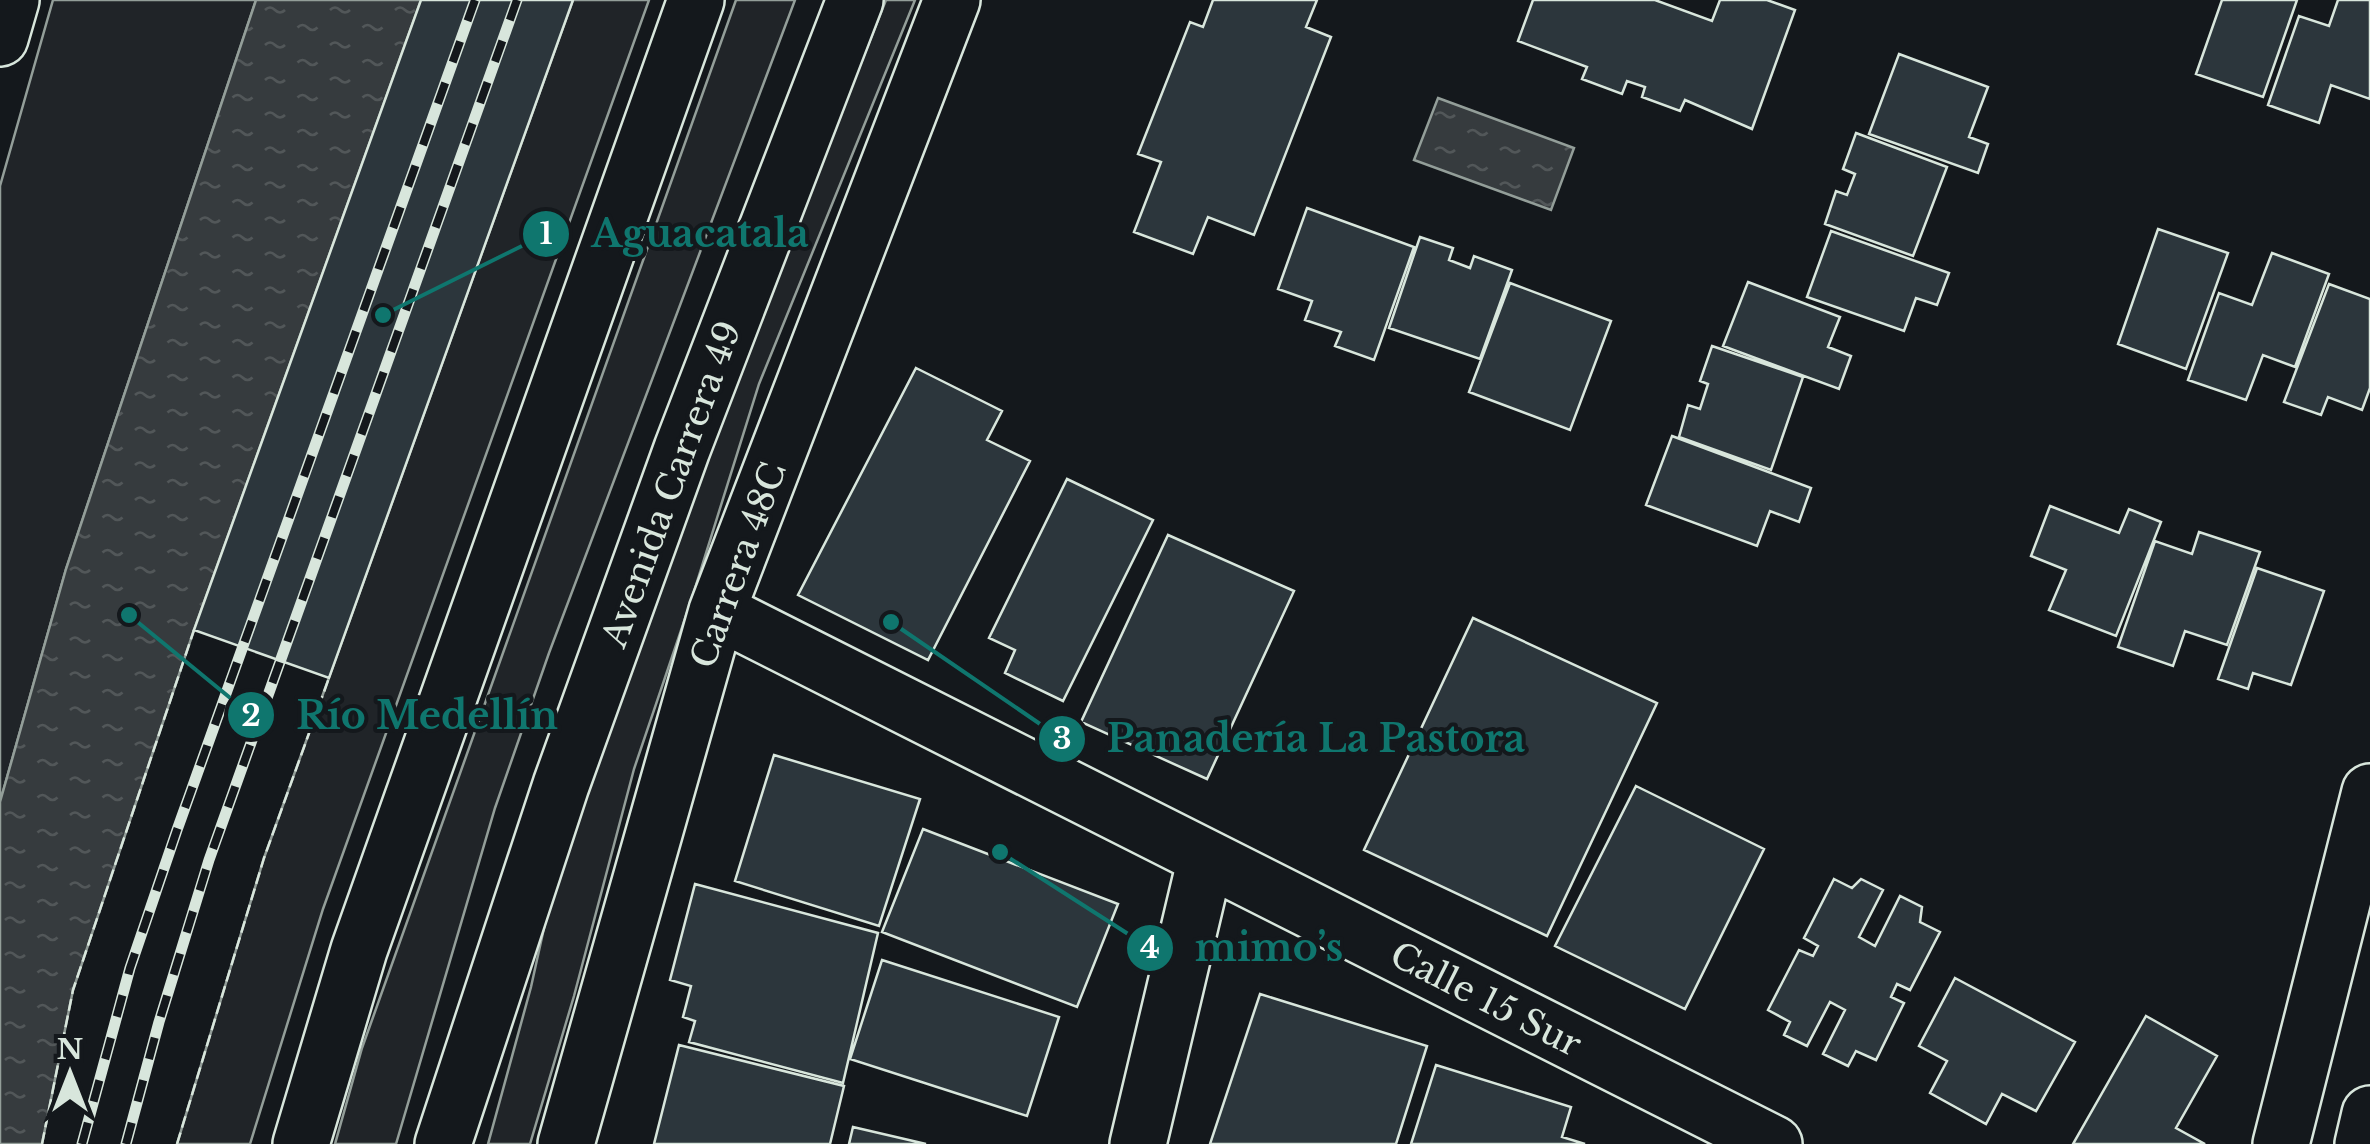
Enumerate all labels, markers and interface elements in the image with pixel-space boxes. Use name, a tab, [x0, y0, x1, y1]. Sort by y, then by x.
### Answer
callout: Aguacatala	[521, 200, 829, 268]
text: Aguacatala	[590, 210, 809, 257]
text: 1	[539, 215, 553, 252]
street label: Avenida Carrera 49	[592, 315, 750, 654]
street label: Carrera 48C	[681, 456, 795, 674]
callout: Río Medellín	[226, 681, 578, 749]
text: Río Medellín	[296, 692, 558, 739]
text: 2	[241, 697, 261, 734]
callout: Panadería La Pastora	[1037, 705, 1546, 773]
text: Panadería La Pastora	[1107, 715, 1525, 762]
text: 3	[1052, 720, 1072, 757]
callout: mimo’s	[1125, 914, 1363, 982]
text: mimo’s	[1195, 924, 1343, 971]
text: 4	[1140, 929, 1160, 966]
street label: Calle 15 Sur	[1383, 932, 1589, 1066]
north arrow	[20, 1024, 120, 1124]
text: N	[57, 1032, 83, 1067]

